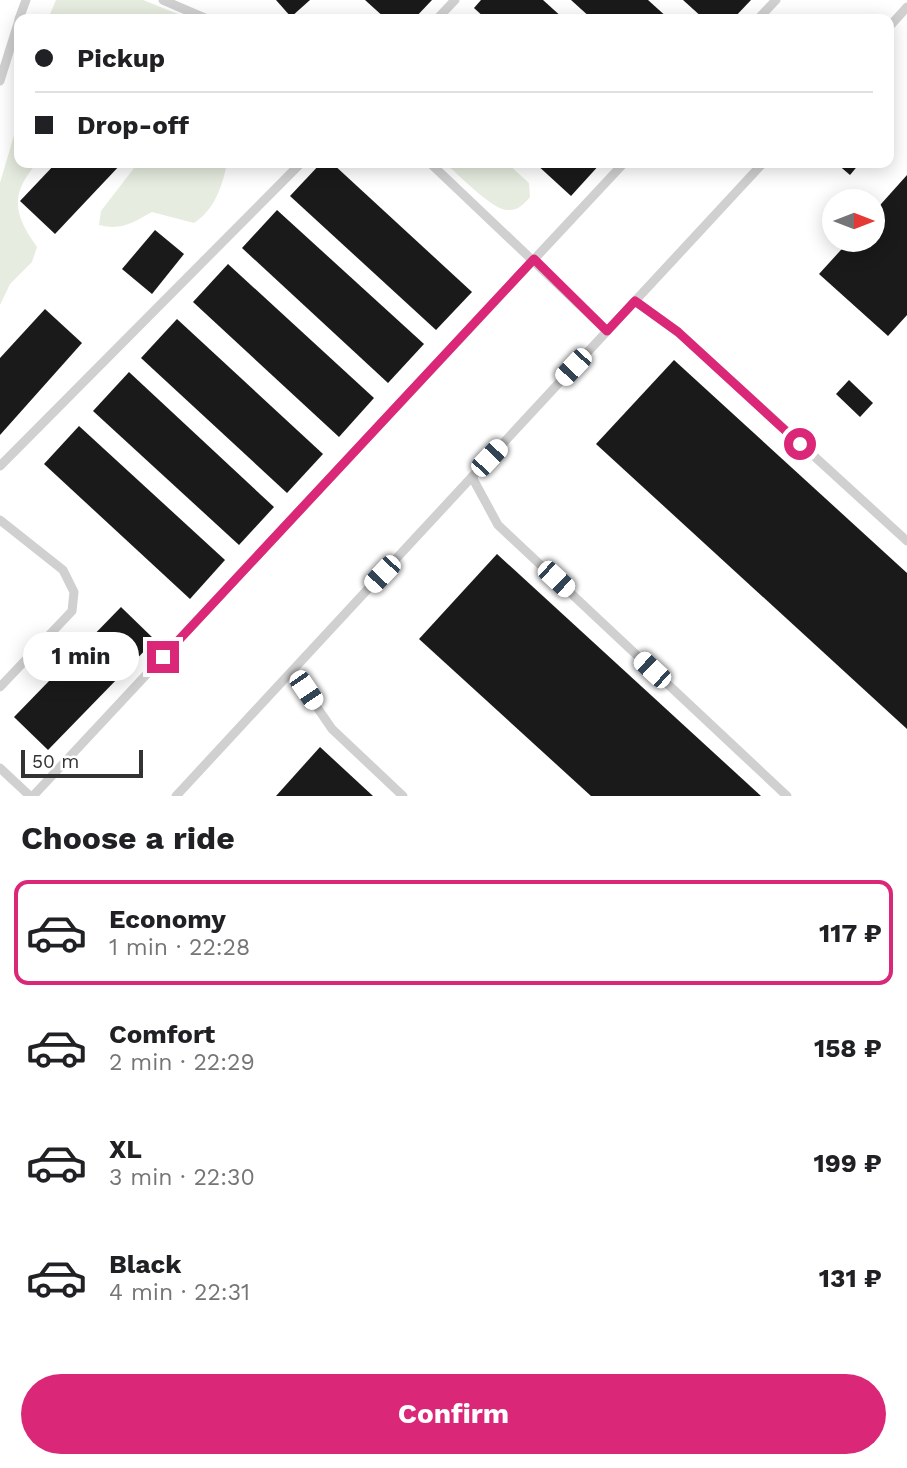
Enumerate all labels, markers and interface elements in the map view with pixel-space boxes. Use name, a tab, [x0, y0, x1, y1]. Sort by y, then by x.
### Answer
text: Pickup	[77, 43, 165, 73]
text: Drop-off	[77, 110, 189, 140]
north arrow	[822, 189, 886, 252]
map controls	[822, 189, 885, 252]
car	[551, 344, 596, 390]
route start	[784, 428, 816, 460]
car	[467, 435, 512, 481]
car	[360, 551, 405, 597]
car	[534, 557, 579, 601]
callout: 1 min	[23, 632, 138, 682]
route end	[147, 641, 179, 673]
text: 1 min	[51, 643, 111, 670]
car	[630, 648, 675, 692]
car	[286, 667, 327, 713]
scale bar	[21, 747, 144, 779]
text: 50 m	[32, 750, 79, 773]
text: Choose a ride	[21, 819, 235, 857]
icon: car	[25, 901, 88, 964]
text: Economy	[109, 904, 226, 934]
text: 117 ₽	[819, 918, 882, 948]
text: 1 min · 22:28	[109, 934, 250, 961]
icon: car	[25, 1016, 88, 1079]
text: Comfort	[109, 1019, 215, 1049]
text: 158 ₽	[814, 1033, 882, 1063]
text: 2 min · 22:29	[109, 1049, 255, 1076]
icon: car	[25, 1131, 88, 1194]
text: XL	[109, 1134, 142, 1164]
text: 199 ₽	[813, 1148, 882, 1178]
text: 3 min · 22:30	[109, 1164, 255, 1191]
icon: car	[25, 1246, 88, 1309]
text: Black	[109, 1249, 181, 1279]
text: 131 ₽	[819, 1263, 882, 1293]
text: 4 min · 22:31	[109, 1279, 250, 1306]
button: Confirm	[21, 1374, 886, 1454]

